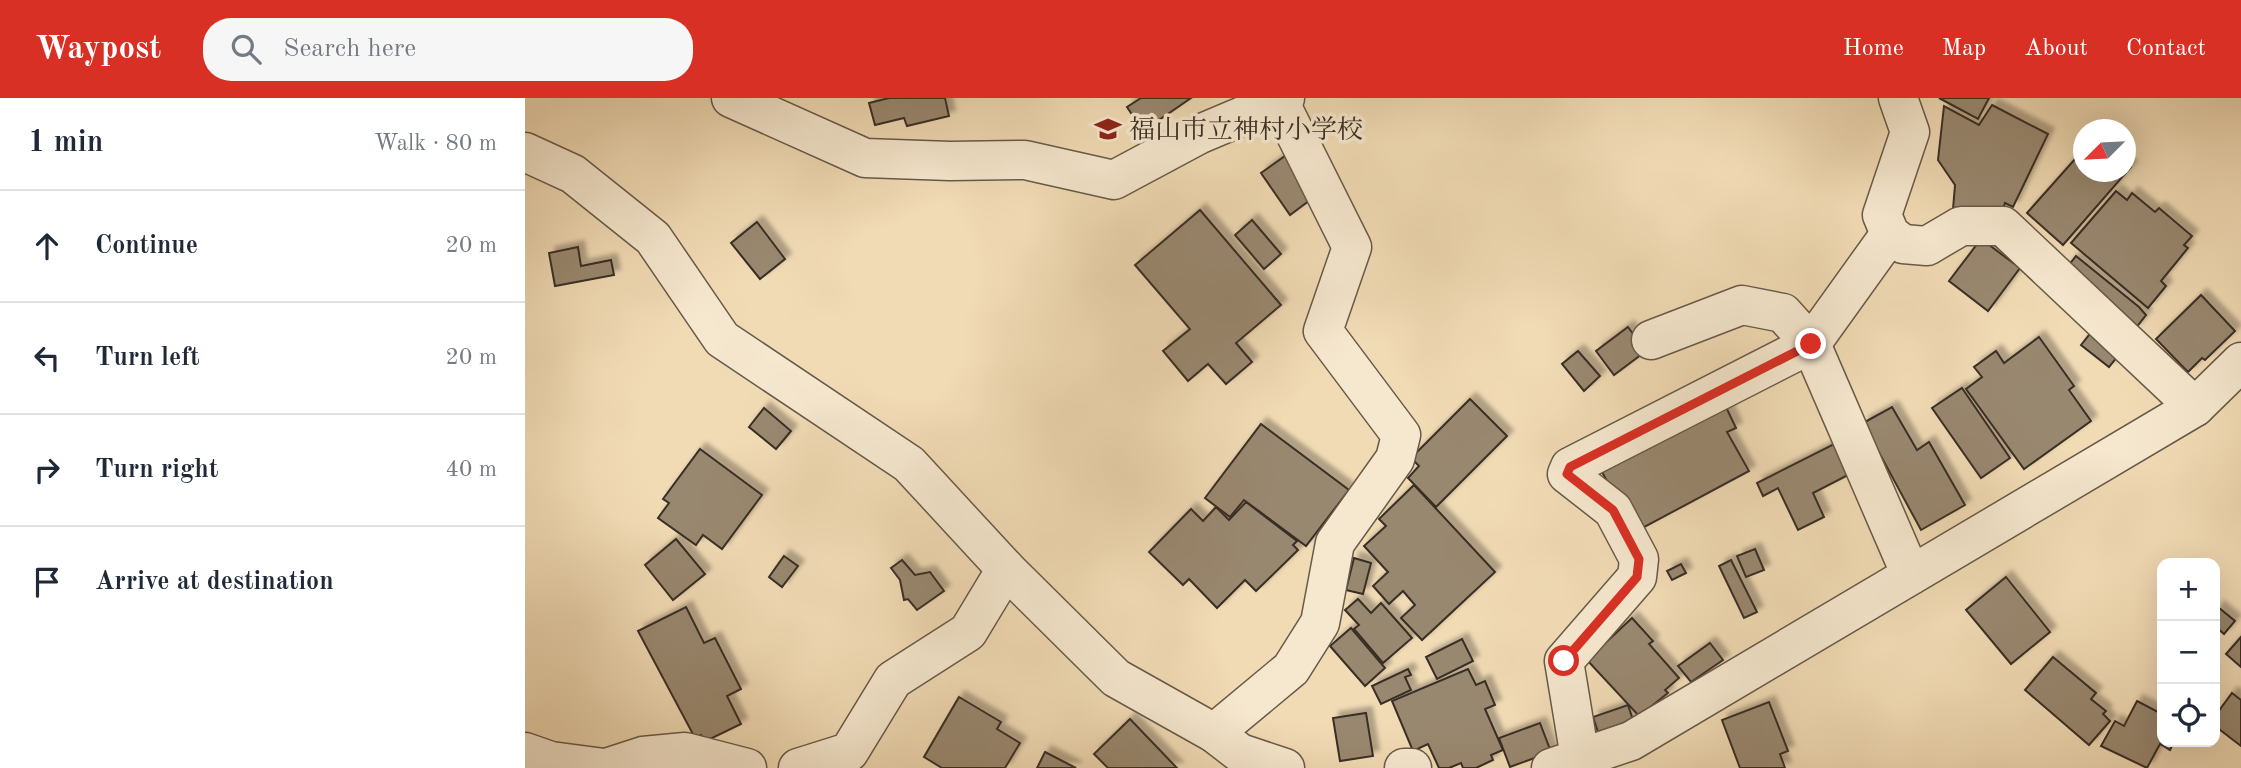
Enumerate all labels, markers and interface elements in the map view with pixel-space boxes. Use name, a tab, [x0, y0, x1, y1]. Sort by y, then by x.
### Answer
search box	[203, 18, 693, 81]
icon: search	[227, 30, 265, 68]
text: Waypost	[35, 33, 161, 66]
text: Search here	[283, 36, 416, 62]
text: Home	[1843, 37, 1904, 61]
text: Map	[1942, 37, 1986, 61]
text: About	[2024, 37, 2088, 61]
text: Contact	[2126, 37, 2206, 61]
school or university icon: 福山市立神村小学校	[1093, 114, 1123, 144]
place label: 福山市立神村小学校	[1129, 116, 1363, 144]
north arrow	[2073, 119, 2136, 182]
text: 1 min	[28, 128, 103, 158]
text: Walk · 80 m	[374, 132, 497, 155]
icon: ahead	[28, 227, 66, 265]
text: Continue	[95, 233, 198, 259]
text: 20 m	[446, 234, 497, 257]
route end	[1795, 328, 1826, 359]
icon: left	[28, 339, 66, 377]
text: Turn left	[95, 345, 200, 371]
text: 20 m	[446, 346, 497, 369]
icon: right	[28, 451, 66, 489]
text: Turn right	[95, 457, 218, 483]
text: 40 m	[446, 458, 497, 481]
map controls	[2157, 558, 2220, 747]
button: +	[2157, 558, 2220, 621]
icon: arrive	[28, 563, 66, 601]
text: Arrive at destination	[95, 569, 334, 595]
button: −	[2157, 621, 2220, 684]
route start	[1548, 645, 1579, 676]
button: locate	[2157, 684, 2220, 747]

